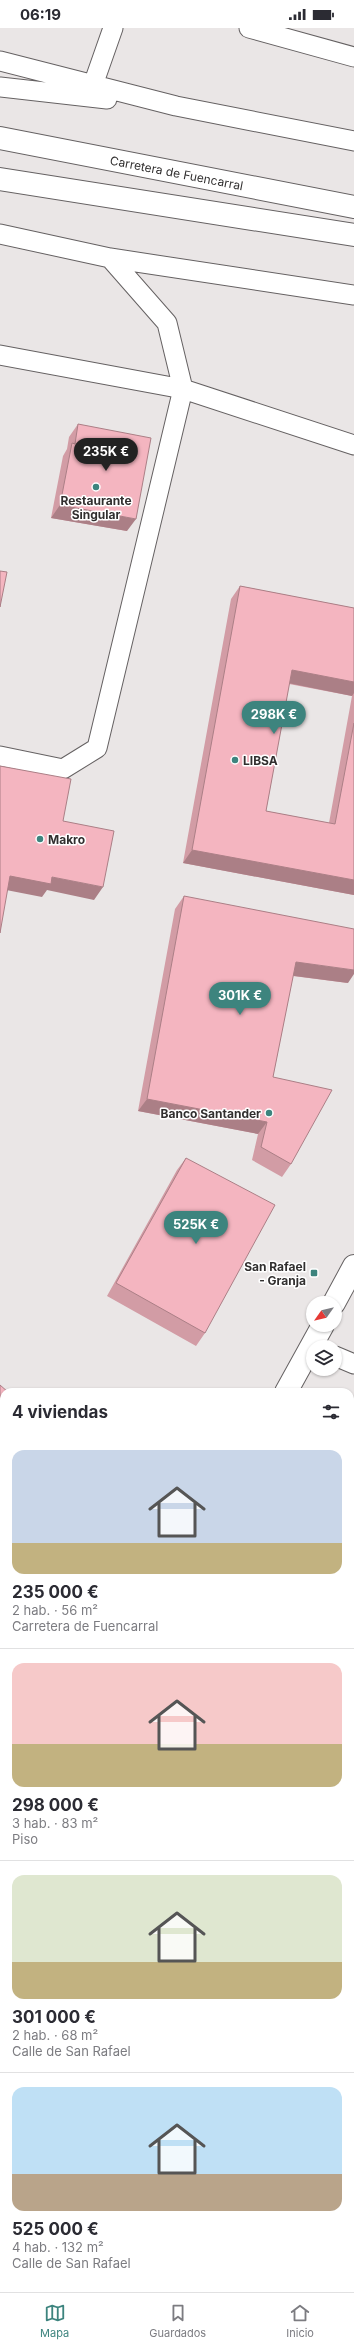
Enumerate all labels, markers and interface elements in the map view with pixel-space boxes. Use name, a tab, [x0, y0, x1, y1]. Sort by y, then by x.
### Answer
text: 06:19	[20, 5, 61, 24]
street label: Carretera de Fuencarral	[109, 152, 245, 193]
pin: 235K €	[73, 438, 139, 472]
text: 235K €	[83, 443, 129, 459]
marker: Restaurante Singular	[91, 482, 101, 492]
place label: Restaurante Singular	[60, 493, 132, 522]
pin: 298K €	[241, 701, 307, 735]
text: 298K €	[251, 706, 297, 722]
place label: LIBSA	[243, 753, 278, 768]
marker: LIBSA	[230, 755, 240, 765]
place label: Makro	[48, 832, 85, 847]
marker: Makro	[35, 834, 45, 844]
pin: 301K €	[207, 982, 273, 1016]
text: 301K €	[218, 987, 262, 1003]
place label: Banco Santander	[161, 1106, 261, 1121]
marker: Banco Santander	[264, 1108, 274, 1118]
pin: 525K €	[163, 1211, 229, 1245]
text: 525K €	[173, 1216, 219, 1232]
place label: San Rafael - Granja	[244, 1259, 306, 1288]
marker: San Rafael - Granja	[309, 1268, 319, 1278]
north arrow	[306, 1296, 342, 1332]
map controls	[306, 1296, 342, 1376]
button: layers	[306, 1340, 342, 1376]
icon: filters	[320, 1401, 342, 1423]
text: 4 viviendas	[12, 1402, 108, 1422]
icon: home	[141, 1476, 213, 1548]
text: 235 000 €	[12, 1582, 99, 1602]
text: 2 hab. · 56 m²	[12, 1602, 98, 1618]
text: Carretera de Fuencarral	[12, 1618, 158, 1634]
icon: home	[141, 1689, 213, 1761]
text: 298 000 €	[12, 1795, 99, 1815]
text: 3 hab. · 83 m²	[12, 1815, 98, 1831]
text: Piso	[12, 1831, 38, 1847]
icon: home	[141, 1901, 213, 1973]
text: 301 000 €	[12, 2007, 96, 2027]
text: 2 hab. · 68 m²	[12, 2027, 98, 2043]
text: Calle de San Rafael	[12, 2043, 131, 2059]
icon: home	[141, 2113, 213, 2185]
text: 525 000 €	[12, 2219, 99, 2239]
text: 4 hab. · 132 m²	[12, 2239, 104, 2255]
text: Calle de San Rafael	[12, 2255, 131, 2271]
tab: Mapa	[40, 2302, 69, 2340]
tab: Guardados	[149, 2302, 206, 2340]
tab: Inicio	[286, 2302, 314, 2340]

